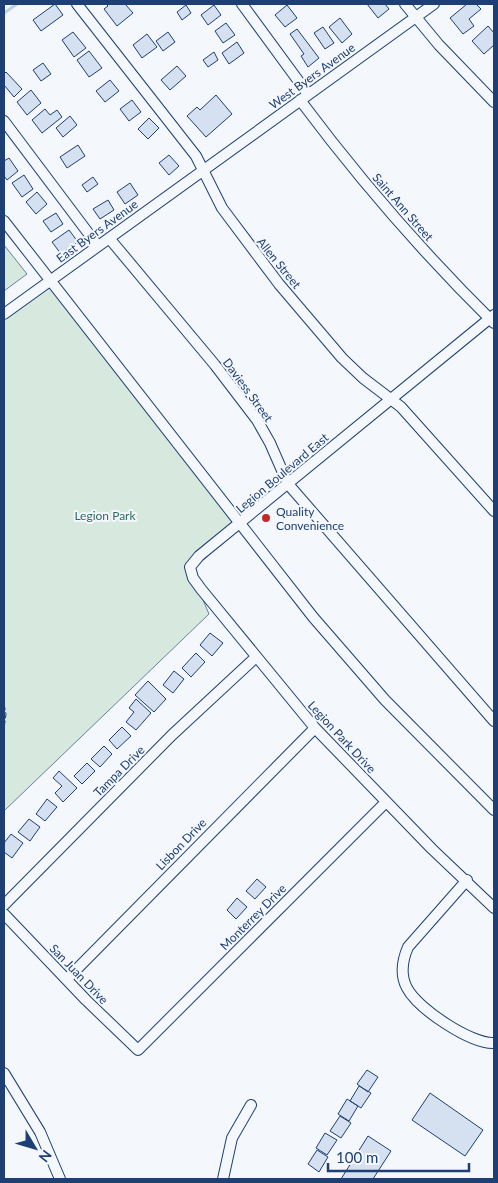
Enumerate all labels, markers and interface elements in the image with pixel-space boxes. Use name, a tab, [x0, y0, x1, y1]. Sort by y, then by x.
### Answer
street label: West Byers Avenue	[266, 40, 358, 112]
street label: Saint Ann Street	[369, 170, 437, 245]
street label: East Byers Avenue	[53, 196, 141, 266]
street label: Allen Street	[254, 234, 305, 292]
street label: Daviess Street	[220, 355, 277, 425]
street label: Legion Boulevard East	[233, 429, 332, 516]
place label: Quality Convenience	[276, 504, 344, 533]
park label: Legion Park	[74, 508, 136, 523]
marker: Quality Convenience	[260, 512, 272, 524]
street label: Legion Park Drive	[305, 698, 379, 776]
street label: Tampa Drive	[90, 742, 148, 800]
street label: Lisbon Drive	[153, 815, 209, 873]
street label: Monterrey Drive	[217, 881, 289, 953]
street label: San Juan Drive	[47, 941, 111, 1007]
north arrow	[10, 1123, 60, 1173]
scale bar	[328, 1140, 469, 1172]
text: N	[36, 1147, 56, 1166]
text: 100 m	[336, 1148, 378, 1166]

